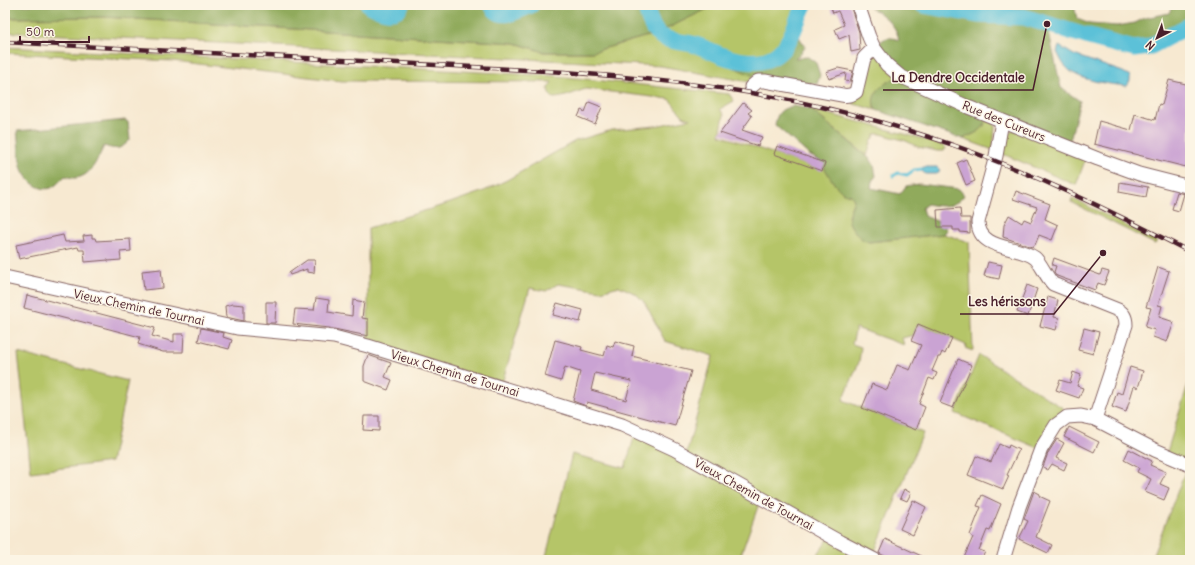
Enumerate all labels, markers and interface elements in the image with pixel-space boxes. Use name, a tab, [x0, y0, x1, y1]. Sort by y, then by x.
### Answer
scale bar	[20, 18, 89, 44]
north arrow	[1137, 18, 1177, 58]
text: 50 m	[26, 24, 55, 39]
text: N	[1143, 38, 1158, 53]
callout: La Dendre Occidentale	[883, 65, 1033, 90]
text: La Dendre Occidentale	[891, 69, 1025, 86]
street label: Rue des Cureurs	[960, 97, 1048, 145]
street label: Vieux Chemin de Tournai	[72, 286, 206, 328]
callout: Les hérissons	[960, 289, 1054, 314]
text: Les hérissons	[968, 293, 1046, 310]
street label: Vieux Chemin de Tournai	[389, 346, 521, 400]
street label: Vieux Chemin de Tournai	[692, 455, 816, 533]

